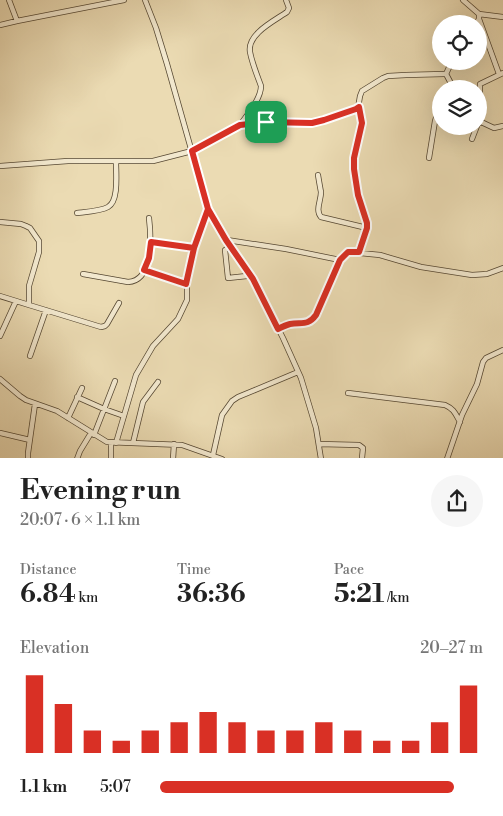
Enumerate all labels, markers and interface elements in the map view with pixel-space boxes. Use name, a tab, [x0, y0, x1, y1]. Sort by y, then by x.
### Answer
map controls	[432, 15, 487, 135]
button: locate	[432, 15, 487, 70]
button: layers	[432, 80, 487, 135]
pin	[245, 101, 287, 143]
icon: arrive	[252, 108, 280, 136]
text: Evening run	[20, 473, 181, 508]
button: share	[431, 475, 483, 527]
text: 20:07 · 6 × 1.1 km	[20, 510, 140, 530]
text: Distance	[20, 561, 77, 579]
text: Time	[177, 561, 211, 579]
text: Pace	[334, 561, 364, 579]
text: 6.84	[20, 579, 76, 610]
text: 36:36	[177, 579, 245, 610]
text: 5:21	[334, 579, 384, 610]
text: km	[76, 589, 98, 607]
text: /km	[384, 589, 409, 607]
text: Elevation	[20, 638, 89, 658]
text: 20–27 m	[420, 638, 483, 658]
text: 1.1 km	[20, 777, 67, 797]
text: 5:07	[100, 777, 131, 797]

